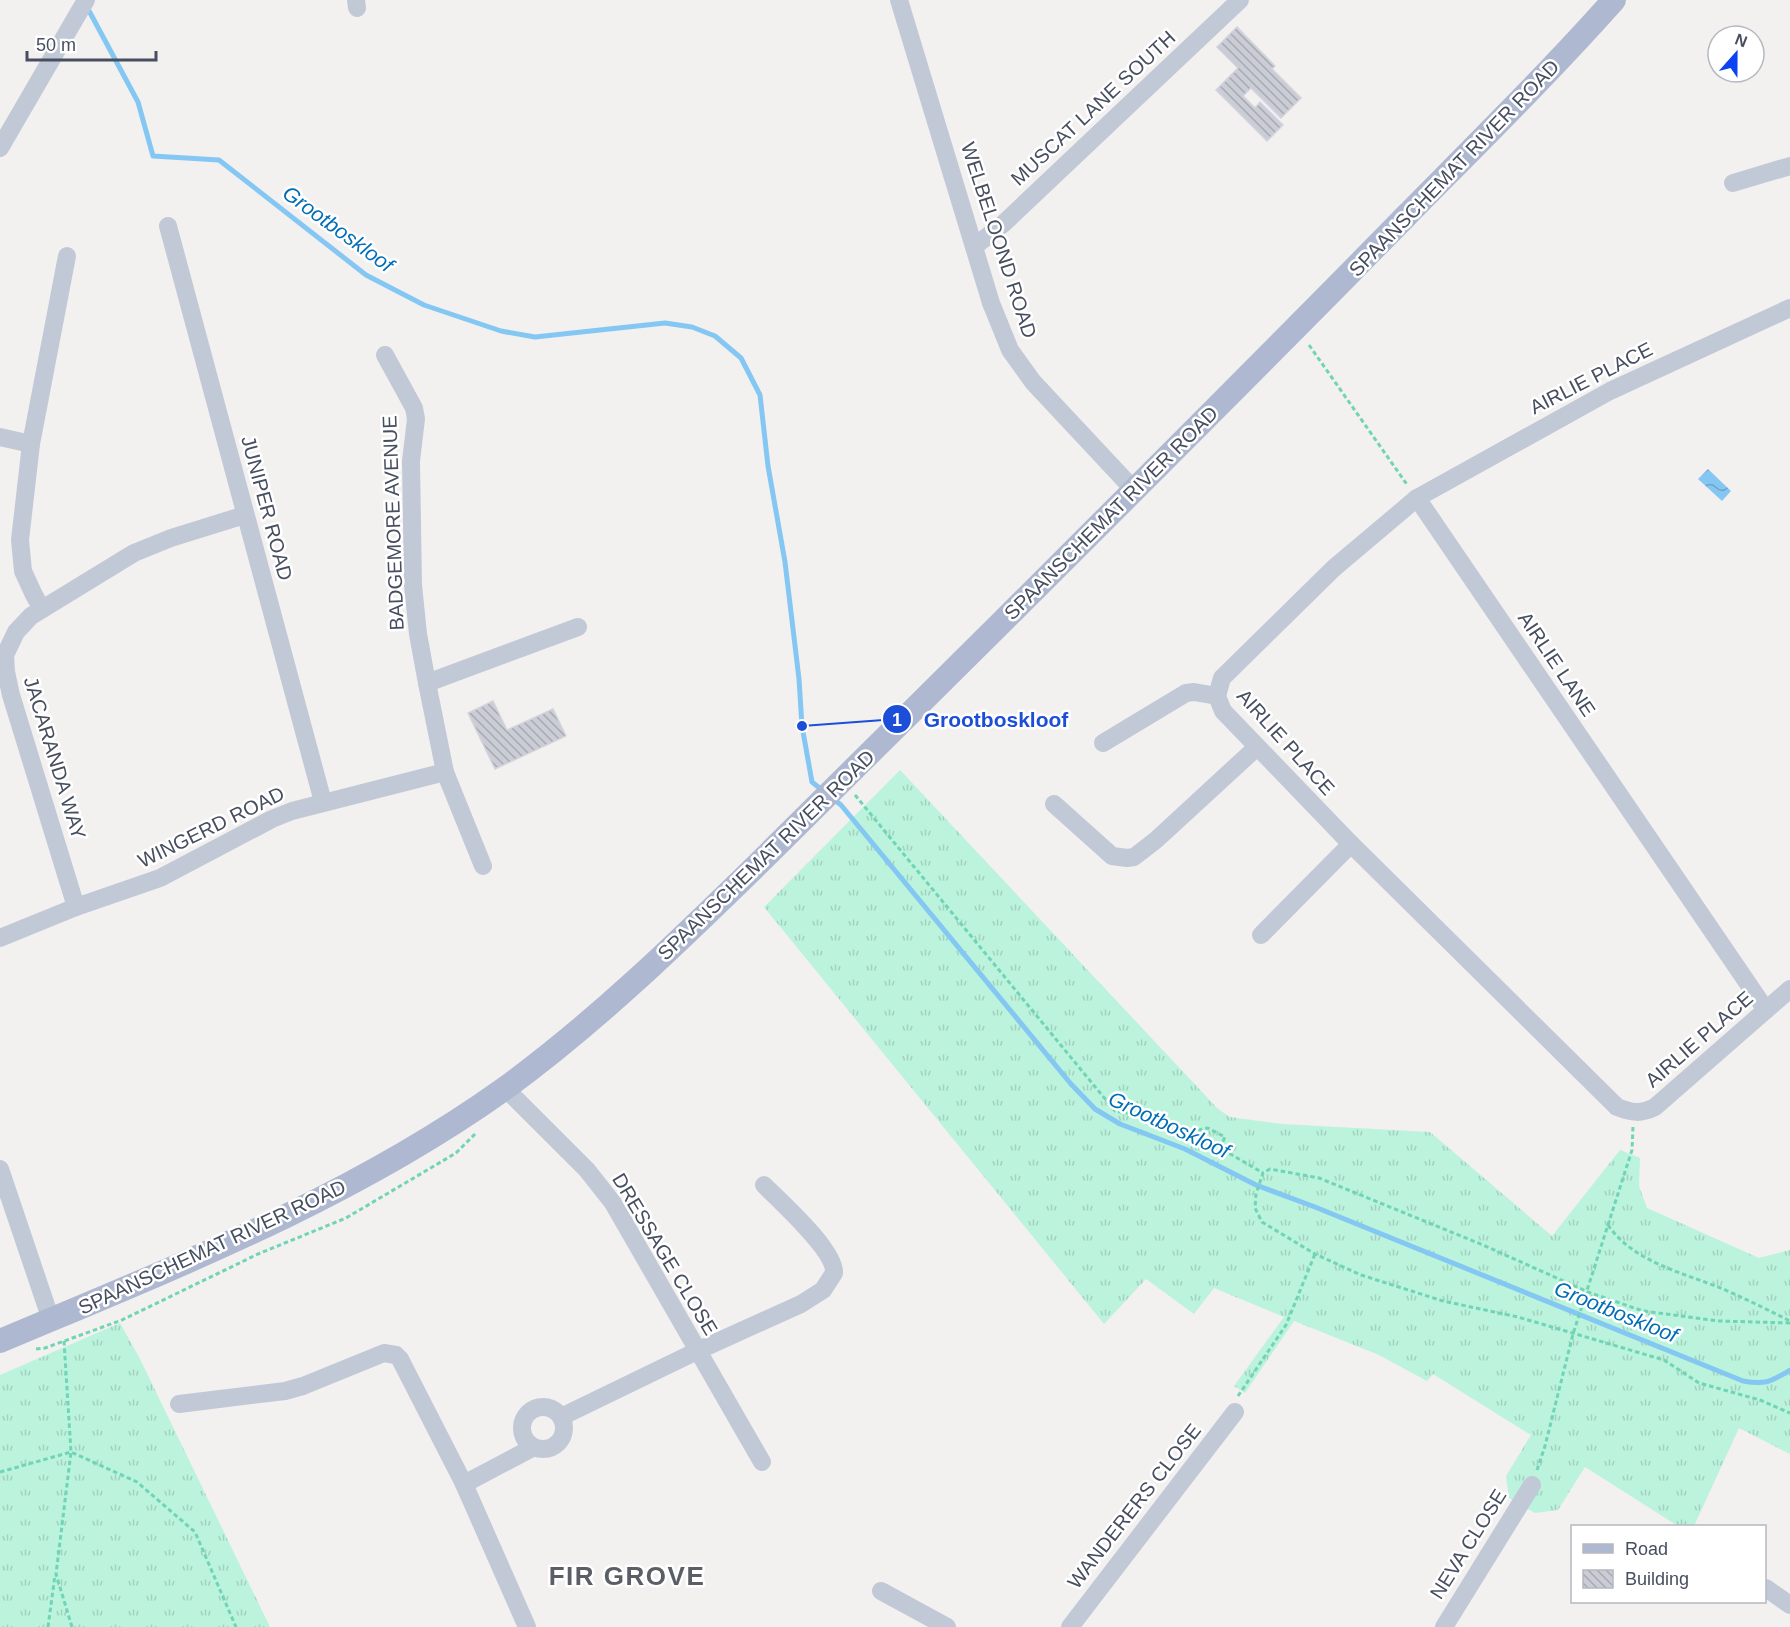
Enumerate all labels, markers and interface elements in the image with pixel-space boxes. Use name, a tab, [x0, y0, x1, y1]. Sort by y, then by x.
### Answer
scale bar	[27, 24, 156, 62]
north arrow	[1706, 24, 1766, 84]
street label: MUSCAT LANE SOUTH	[1007, 26, 1179, 190]
text: N	[1733, 30, 1750, 50]
text: 50 m	[36, 35, 76, 55]
street label: SPAANSCHEMAT RIVER ROAD	[1345, 55, 1563, 281]
street label: WELBELOOND ROAD	[957, 139, 1041, 341]
water label: Grootboskloof	[279, 181, 400, 278]
street label: AIRLIE PLACE	[1526, 338, 1656, 418]
street label: SPAANSCHEMAT RIVER ROAD	[1000, 402, 1222, 624]
street label: BADGEMORE AVENUE	[378, 415, 408, 631]
street label: JUNIPER ROAD	[237, 433, 297, 583]
street label: AIRLIE LANE	[1514, 608, 1600, 720]
street label: JACARANDA WAY	[20, 674, 90, 842]
street label: AIRLIE PLACE	[1233, 685, 1339, 799]
callout: Grootboskloof	[882, 700, 1080, 739]
text: Grootboskloof	[924, 708, 1069, 731]
text: 1	[892, 710, 902, 730]
street label: SPAANSCHEMAT RIVER ROAD	[653, 746, 879, 964]
street label: WINGERD ROAD	[134, 782, 288, 872]
street label: AIRLIE PLACE	[1641, 987, 1757, 1091]
water label: Grootboskloof	[1105, 1086, 1235, 1164]
street label: DRESSAGE CLOSE	[608, 1169, 722, 1339]
street label: SPAANSCHEMAT RIVER ROAD	[75, 1175, 349, 1319]
water label: Grootboskloof	[1551, 1276, 1683, 1347]
street label: WANDERERS CLOSE	[1063, 1419, 1205, 1593]
street label: NEVA CLOSE	[1425, 1485, 1511, 1603]
legend	[1571, 1525, 1766, 1603]
text: Road	[1625, 1539, 1668, 1559]
district label: FIR GROVE	[549, 1561, 705, 1591]
text: Building	[1625, 1569, 1689, 1589]

